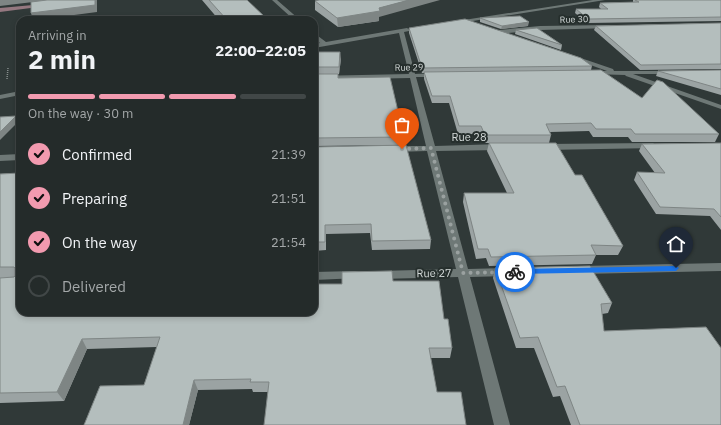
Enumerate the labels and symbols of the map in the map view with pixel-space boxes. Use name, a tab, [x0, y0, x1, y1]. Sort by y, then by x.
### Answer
street label: Rue 30	[559, 13, 589, 25]
street label: Rue 29	[395, 61, 423, 73]
pin	[385, 108, 419, 149]
street label: Rue 28	[451, 130, 487, 144]
pin	[659, 227, 693, 268]
courier	[495, 252, 535, 292]
street label: Rue 27	[416, 266, 452, 280]

